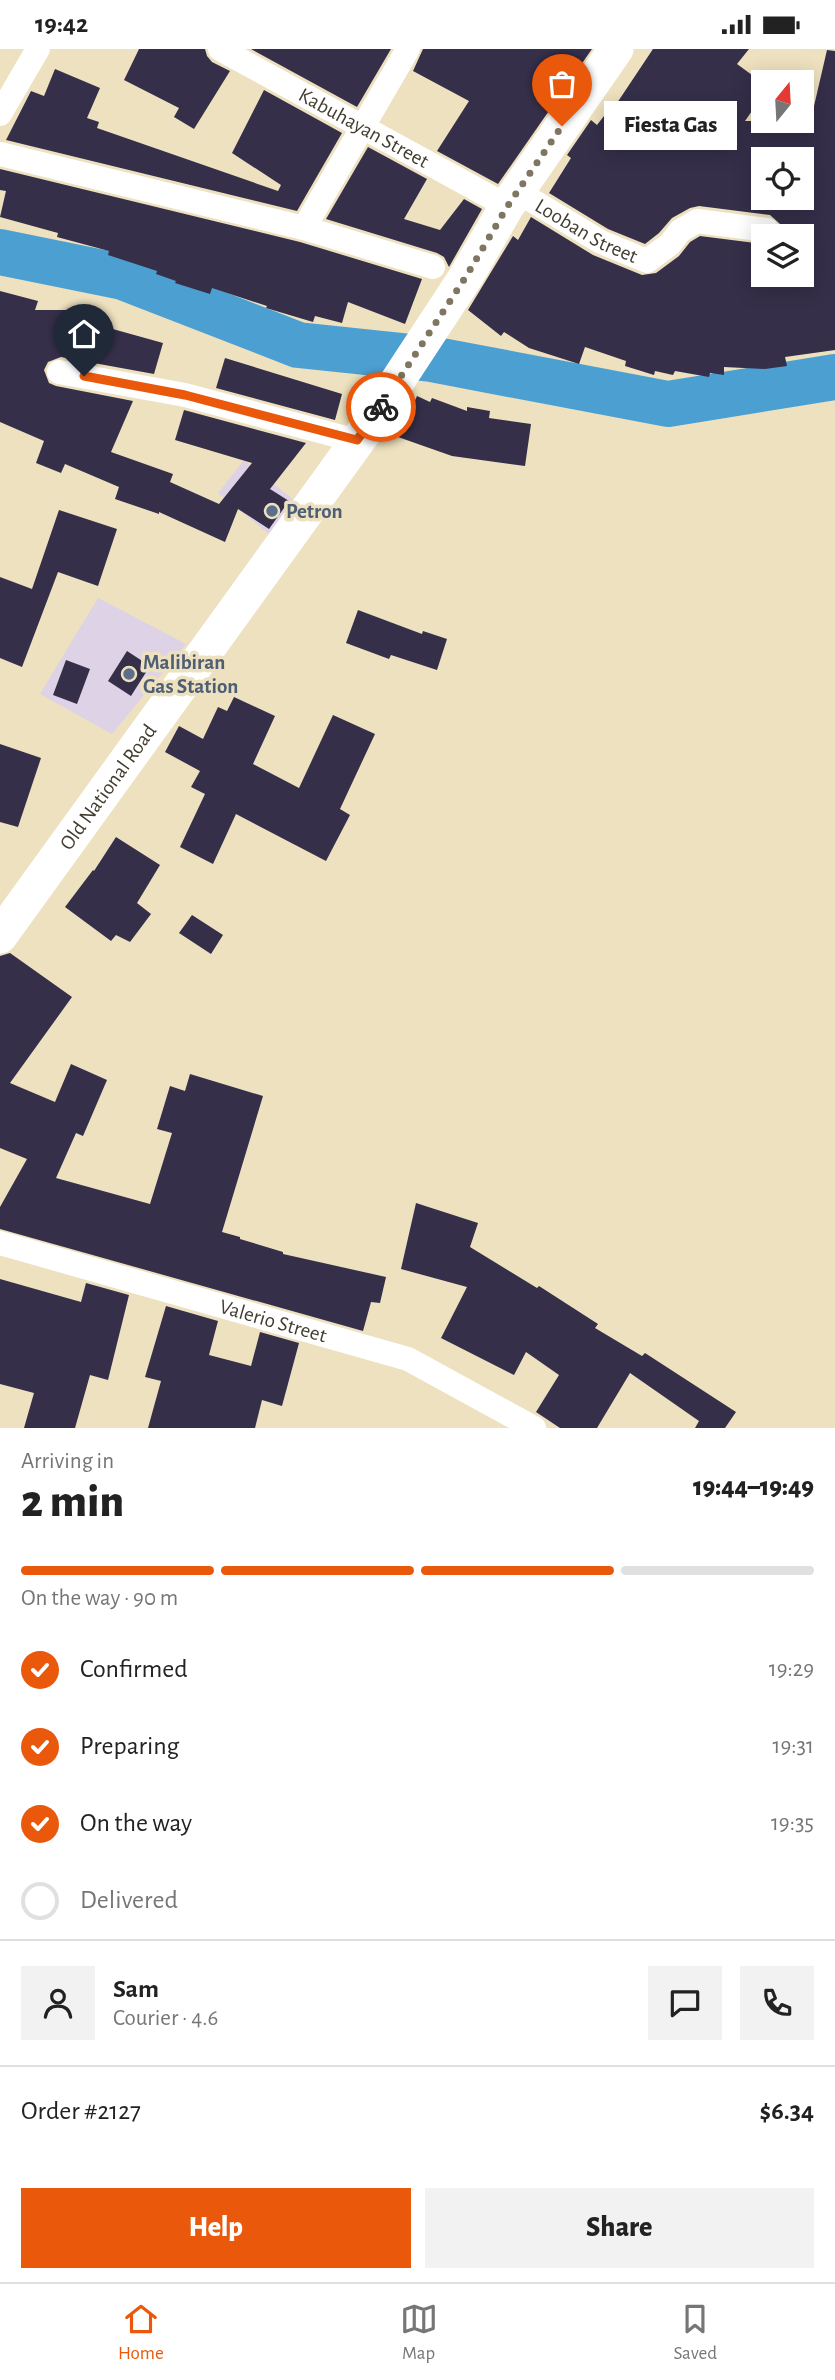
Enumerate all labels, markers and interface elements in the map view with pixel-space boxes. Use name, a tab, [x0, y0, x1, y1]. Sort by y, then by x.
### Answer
text: 19:42	[35, 11, 88, 37]
pin	[532, 54, 592, 126]
icon: bag	[543, 65, 581, 103]
north arrow	[751, 70, 814, 133]
map controls	[751, 70, 814, 287]
street label: Kabuhayan Street	[295, 84, 433, 172]
callout: Fiesta Gas	[604, 101, 737, 151]
text: Fiesta Gas	[624, 114, 717, 137]
button: locate	[751, 147, 814, 210]
street label: Looban Street	[532, 195, 641, 267]
button: layers	[751, 224, 814, 287]
pin	[54, 304, 114, 376]
icon: home	[65, 315, 103, 353]
courier	[346, 372, 416, 442]
icon: bike	[362, 388, 400, 426]
place label: Petron	[286, 501, 343, 522]
marker: Petron	[264, 503, 280, 519]
place label: Malibiran Gas Station	[143, 652, 238, 697]
marker: Malibiran Gas Station	[121, 666, 137, 682]
street label: Old National Road	[55, 720, 160, 854]
street label: Valerio Street	[217, 1295, 329, 1346]
text: Arriving in	[21, 1450, 114, 1473]
text: 19:44–19:49	[693, 1474, 814, 1500]
text: 2 min	[21, 1479, 124, 1525]
text: On the way · 90 m	[21, 1587, 178, 1610]
icon: check	[21, 1651, 59, 1689]
text: Confirmed	[80, 1656, 188, 1682]
text: 19:29	[769, 1658, 814, 1681]
icon: check	[21, 1728, 59, 1766]
text: Preparing	[80, 1733, 179, 1759]
text: 19:31	[773, 1735, 814, 1758]
icon: check	[21, 1805, 59, 1843]
text: On the way	[80, 1810, 192, 1836]
text: 19:35	[771, 1812, 814, 1835]
text: Delivered	[80, 1887, 178, 1913]
button: person	[21, 1966, 95, 2040]
button: chat	[648, 1966, 722, 2040]
button: phone	[740, 1966, 814, 2040]
text: Sam	[113, 1976, 159, 2002]
text: Courier · 4.6	[113, 2007, 218, 2030]
text: Order #2127	[21, 2098, 141, 2124]
text: $6.34	[760, 2098, 814, 2124]
button: Help	[21, 2188, 411, 2268]
button: Share	[425, 2188, 814, 2268]
tab: Home	[118, 2300, 164, 2365]
tab: Map	[400, 2300, 438, 2365]
tab: Saved	[674, 2300, 717, 2365]

